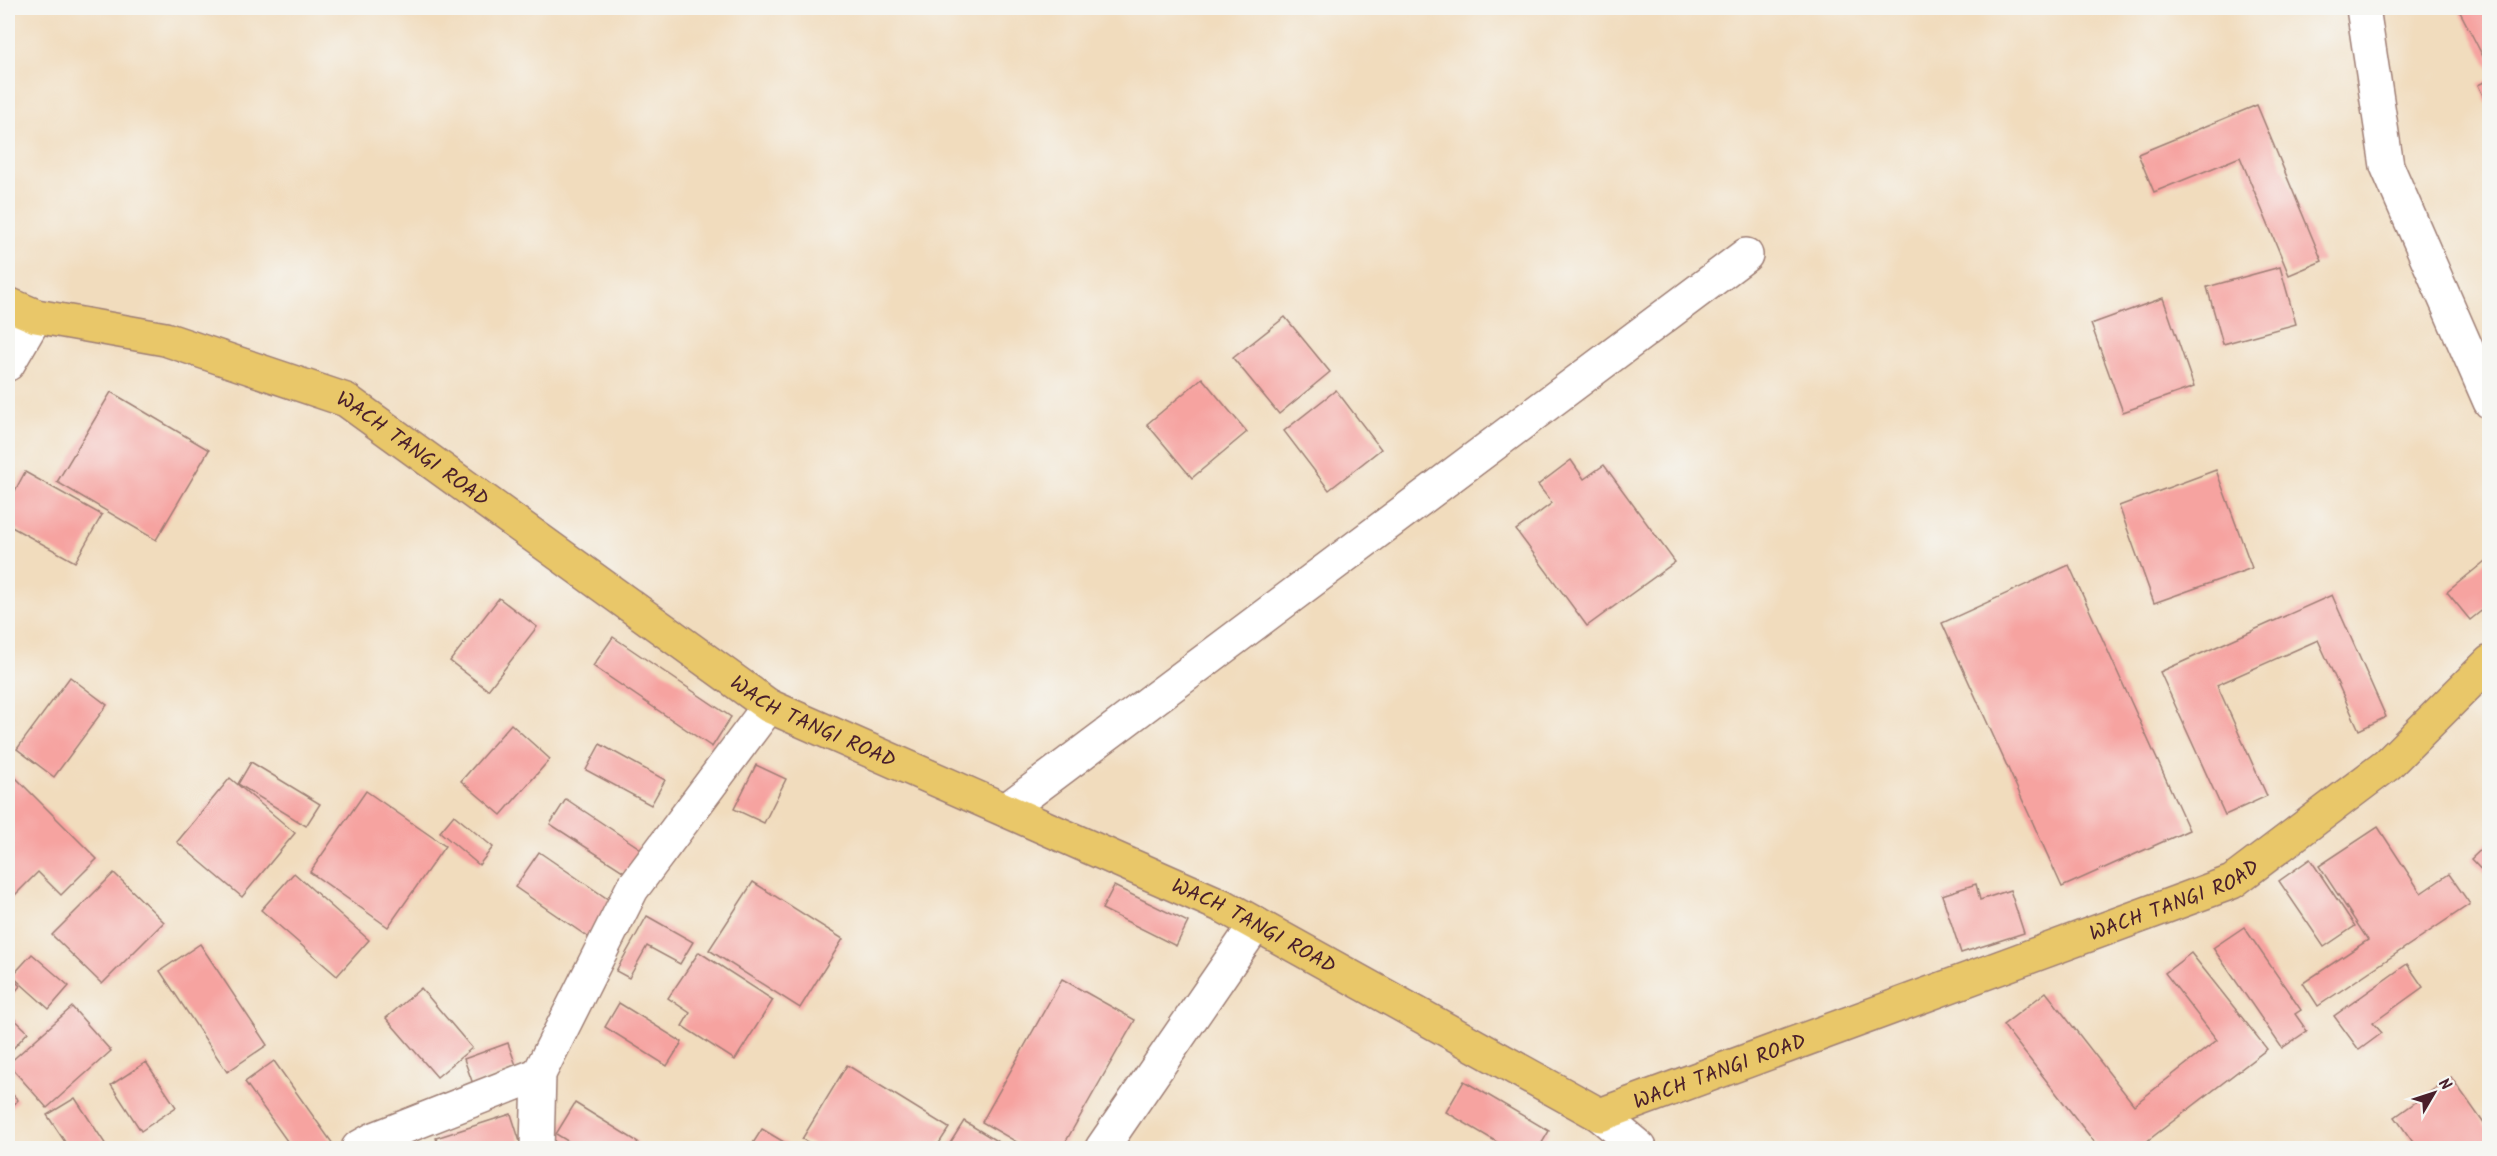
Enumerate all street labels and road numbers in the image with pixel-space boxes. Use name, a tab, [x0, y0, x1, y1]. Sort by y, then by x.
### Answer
street label: WACH TANGI ROAD	[332, 383, 495, 516]
street label: WACH TANGI ROAD	[722, 668, 901, 778]
street label: WACH TANGI ROAD	[2085, 852, 2267, 951]
street label: WACH TANGI ROAD	[1166, 870, 1342, 983]
street label: WACH TANGI ROAD	[1629, 1025, 1811, 1119]

